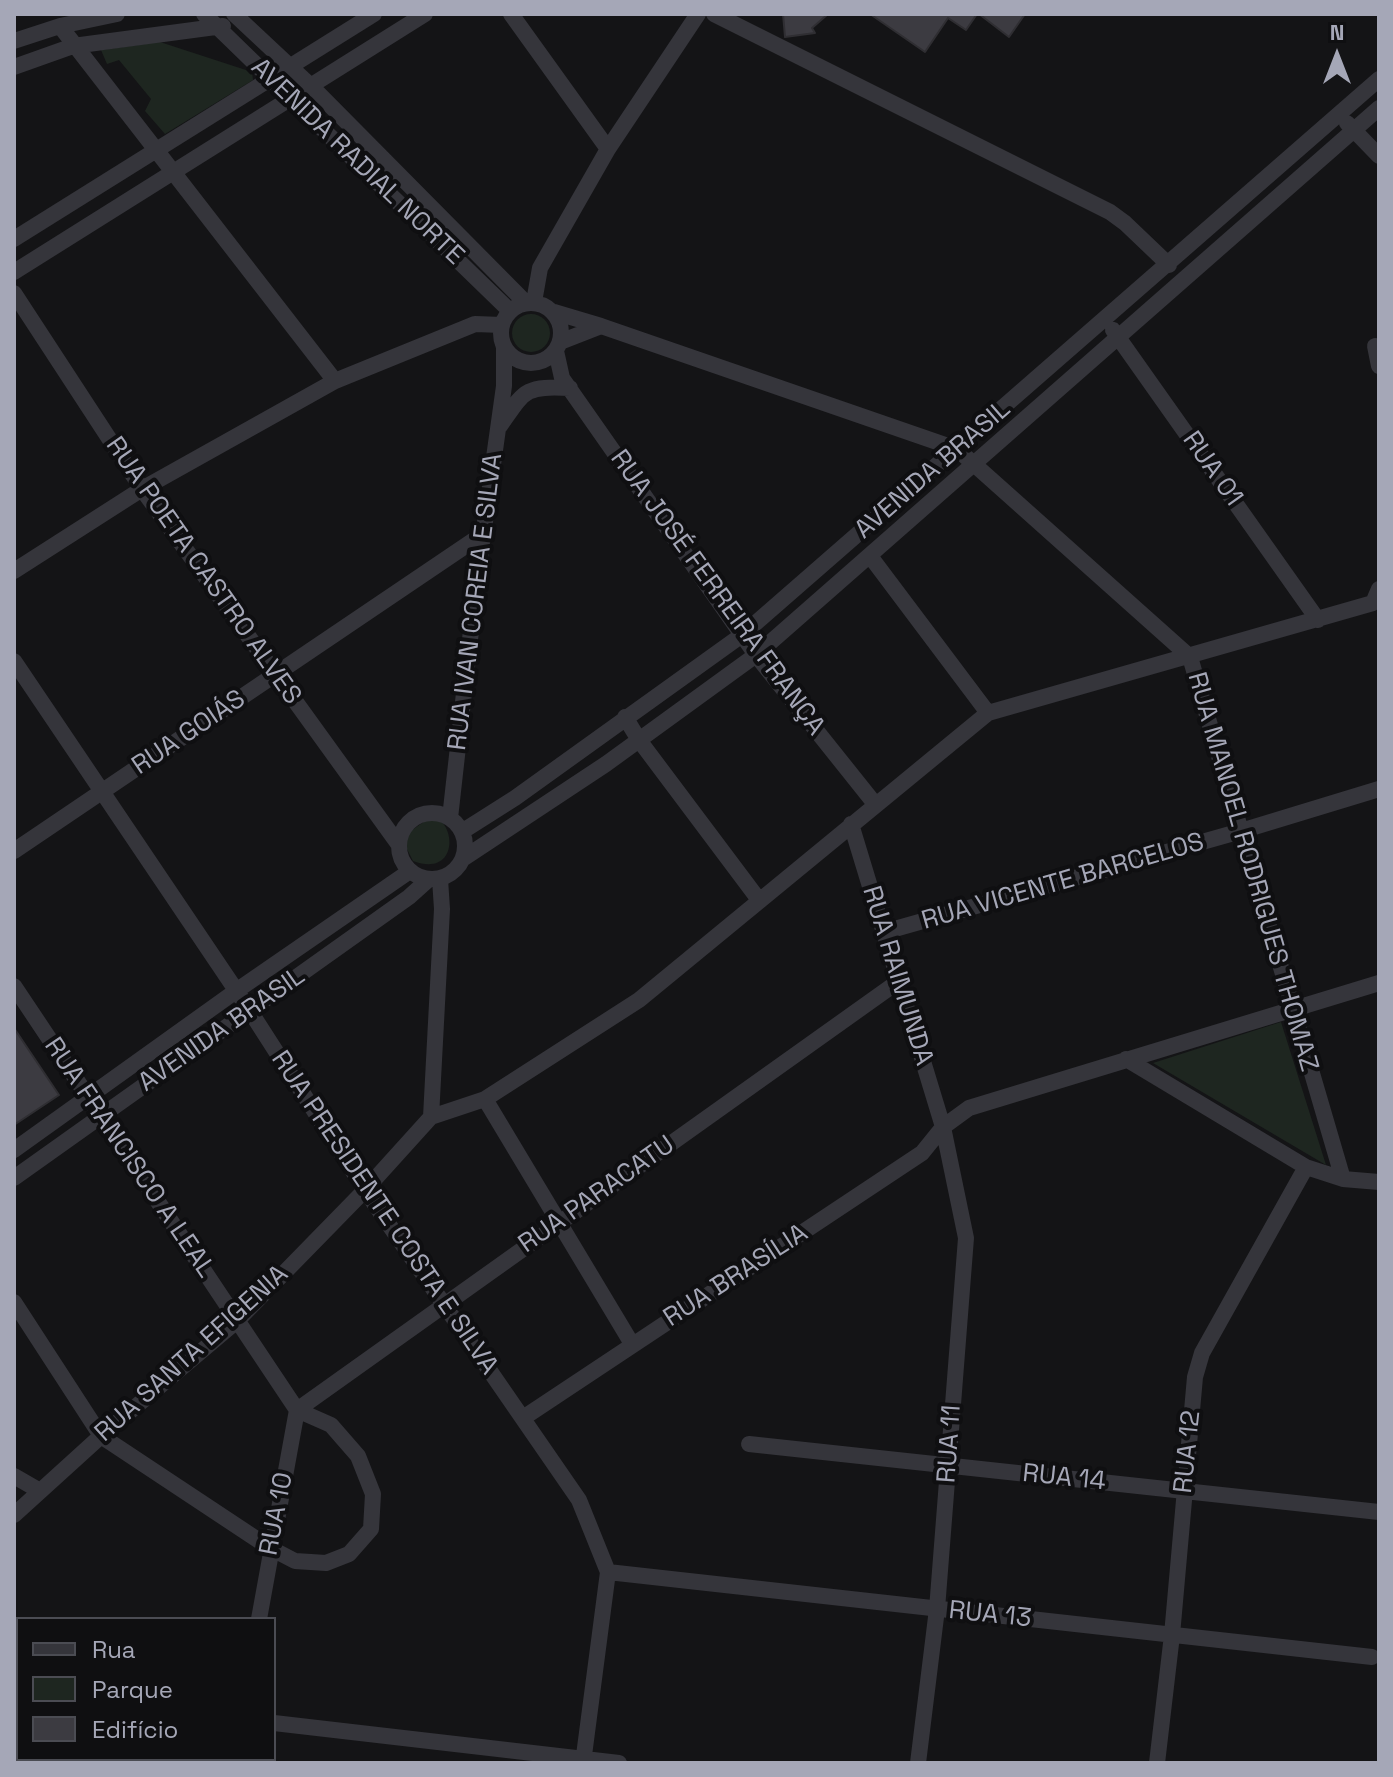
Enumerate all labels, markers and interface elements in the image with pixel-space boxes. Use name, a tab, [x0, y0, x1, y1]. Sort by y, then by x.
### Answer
north arrow	[1297, 16, 1377, 96]
text: N	[1330, 18, 1344, 46]
street label: AVENIDA RADIAL NORTE	[244, 52, 470, 272]
street label: AVENIDA BRASIL	[849, 394, 1017, 546]
street label: RUA 01	[1175, 426, 1249, 512]
street label: RUA POETA CASTRO ALVES	[99, 431, 307, 711]
street label: RUA JOSÉ FERREIRA FRANÇA	[603, 444, 831, 742]
street label: RUA IVAN COREIA E SILVA	[442, 452, 510, 752]
street label: RUA MANOEL RODRIGUES THOMAZ	[1180, 669, 1324, 1075]
street label: RUA GOIÁS	[127, 684, 251, 782]
street label: RUA VICENTE BARCELOS	[918, 827, 1208, 937]
street label: RUA RAIMUNDA	[855, 883, 939, 1069]
street label: AVENIDA BRASIL	[133, 961, 311, 1099]
street label: RUA FRANCISCO A LEAL	[37, 1032, 221, 1284]
street label: RUA PRESIDENTE COSTA E SILVA	[264, 1045, 504, 1381]
street label: RUA PARACATU	[513, 1130, 681, 1260]
street label: RUA BRASÍLIA	[658, 1218, 814, 1334]
street label: RUA SANTA EFIGENIA	[89, 1259, 295, 1449]
street label: RUA 11	[932, 1404, 968, 1484]
street label: RUA 12	[1168, 1409, 1208, 1495]
street label: RUA 14	[1021, 1458, 1107, 1498]
street label: RUA 10	[254, 1470, 300, 1558]
street label: RUA 13	[947, 1595, 1033, 1635]
legend	[16, 1617, 276, 1761]
text: Rua	[92, 1634, 136, 1665]
text: Parque	[92, 1674, 173, 1705]
text: Edifício	[92, 1714, 178, 1745]

